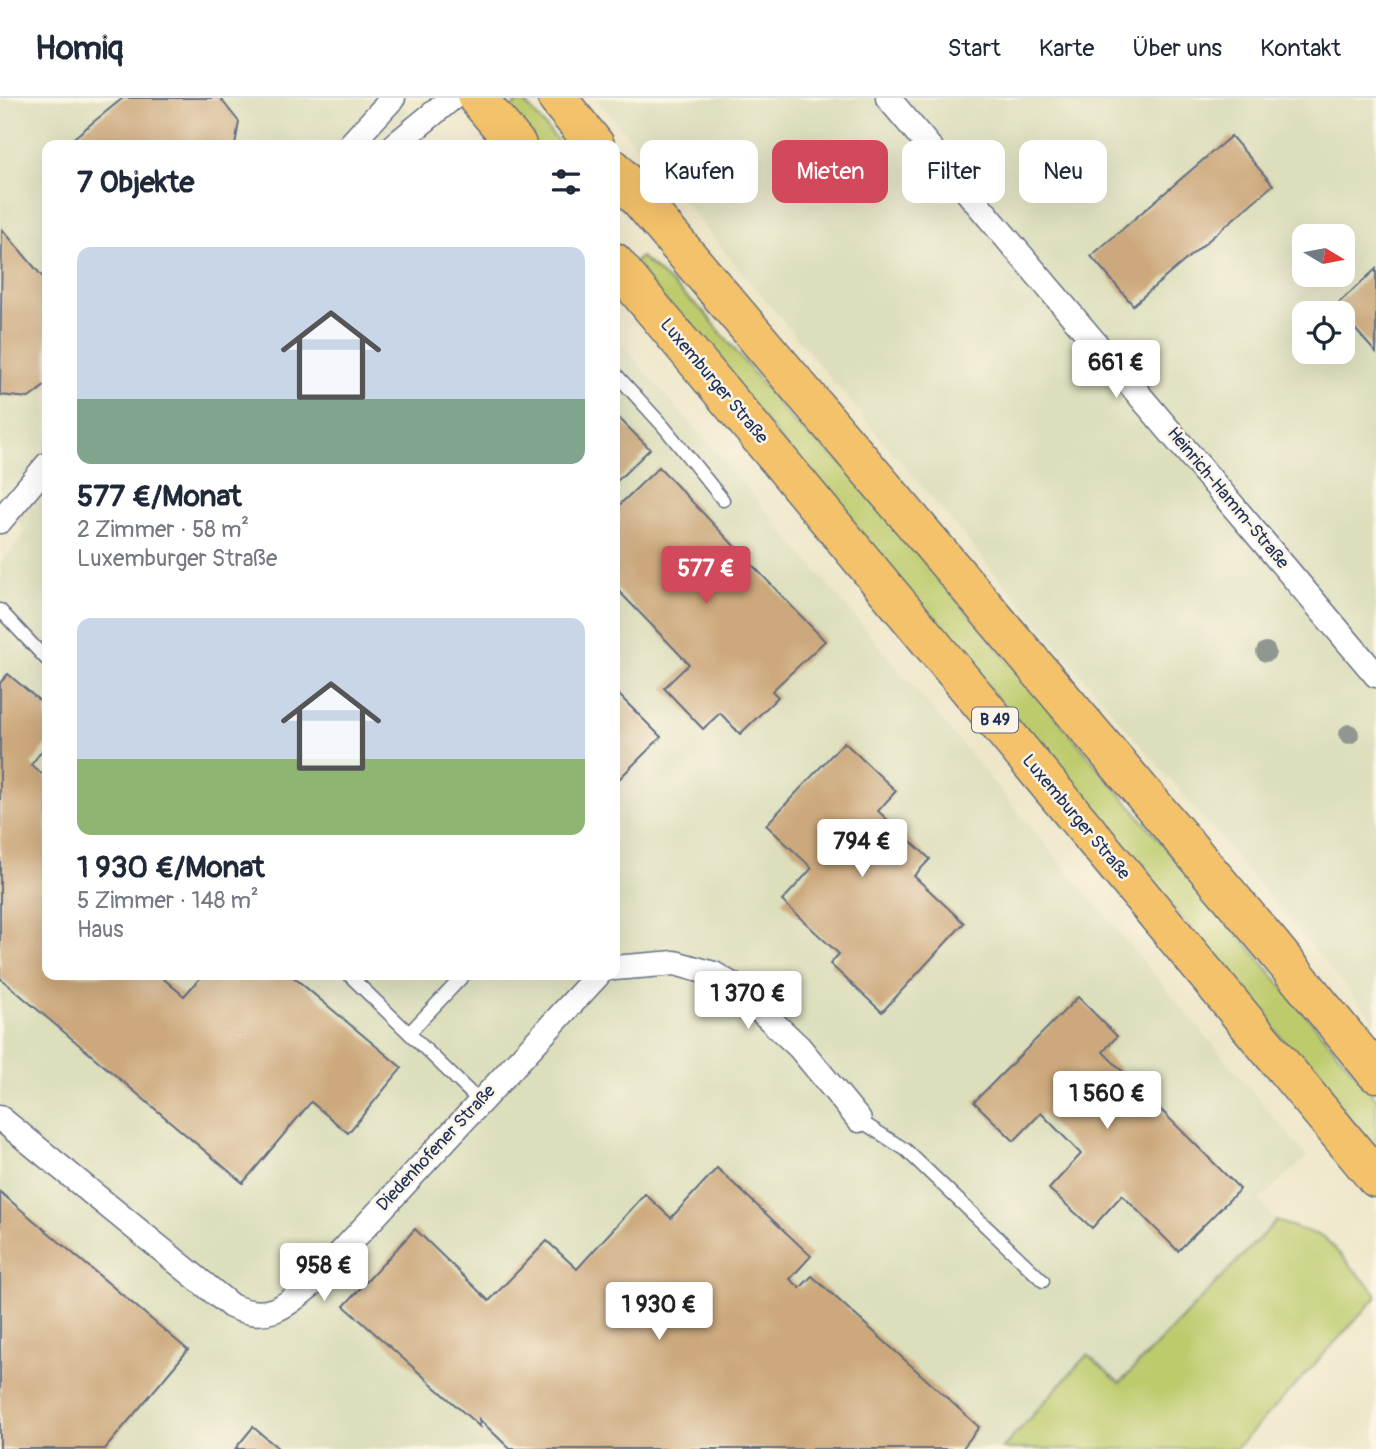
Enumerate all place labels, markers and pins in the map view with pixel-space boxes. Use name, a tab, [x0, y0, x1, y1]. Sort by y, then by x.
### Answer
pin: 661 €	[1067, 341, 1165, 400]
pin: 577 €	[657, 546, 755, 606]
pin: 794 €	[813, 820, 911, 879]
pin: 1 370 €	[683, 972, 813, 1031]
pin: 1 560 €	[1042, 1072, 1172, 1131]
pin: 958 €	[275, 1244, 373, 1303]
pin: 1 930 €	[594, 1282, 724, 1342]

